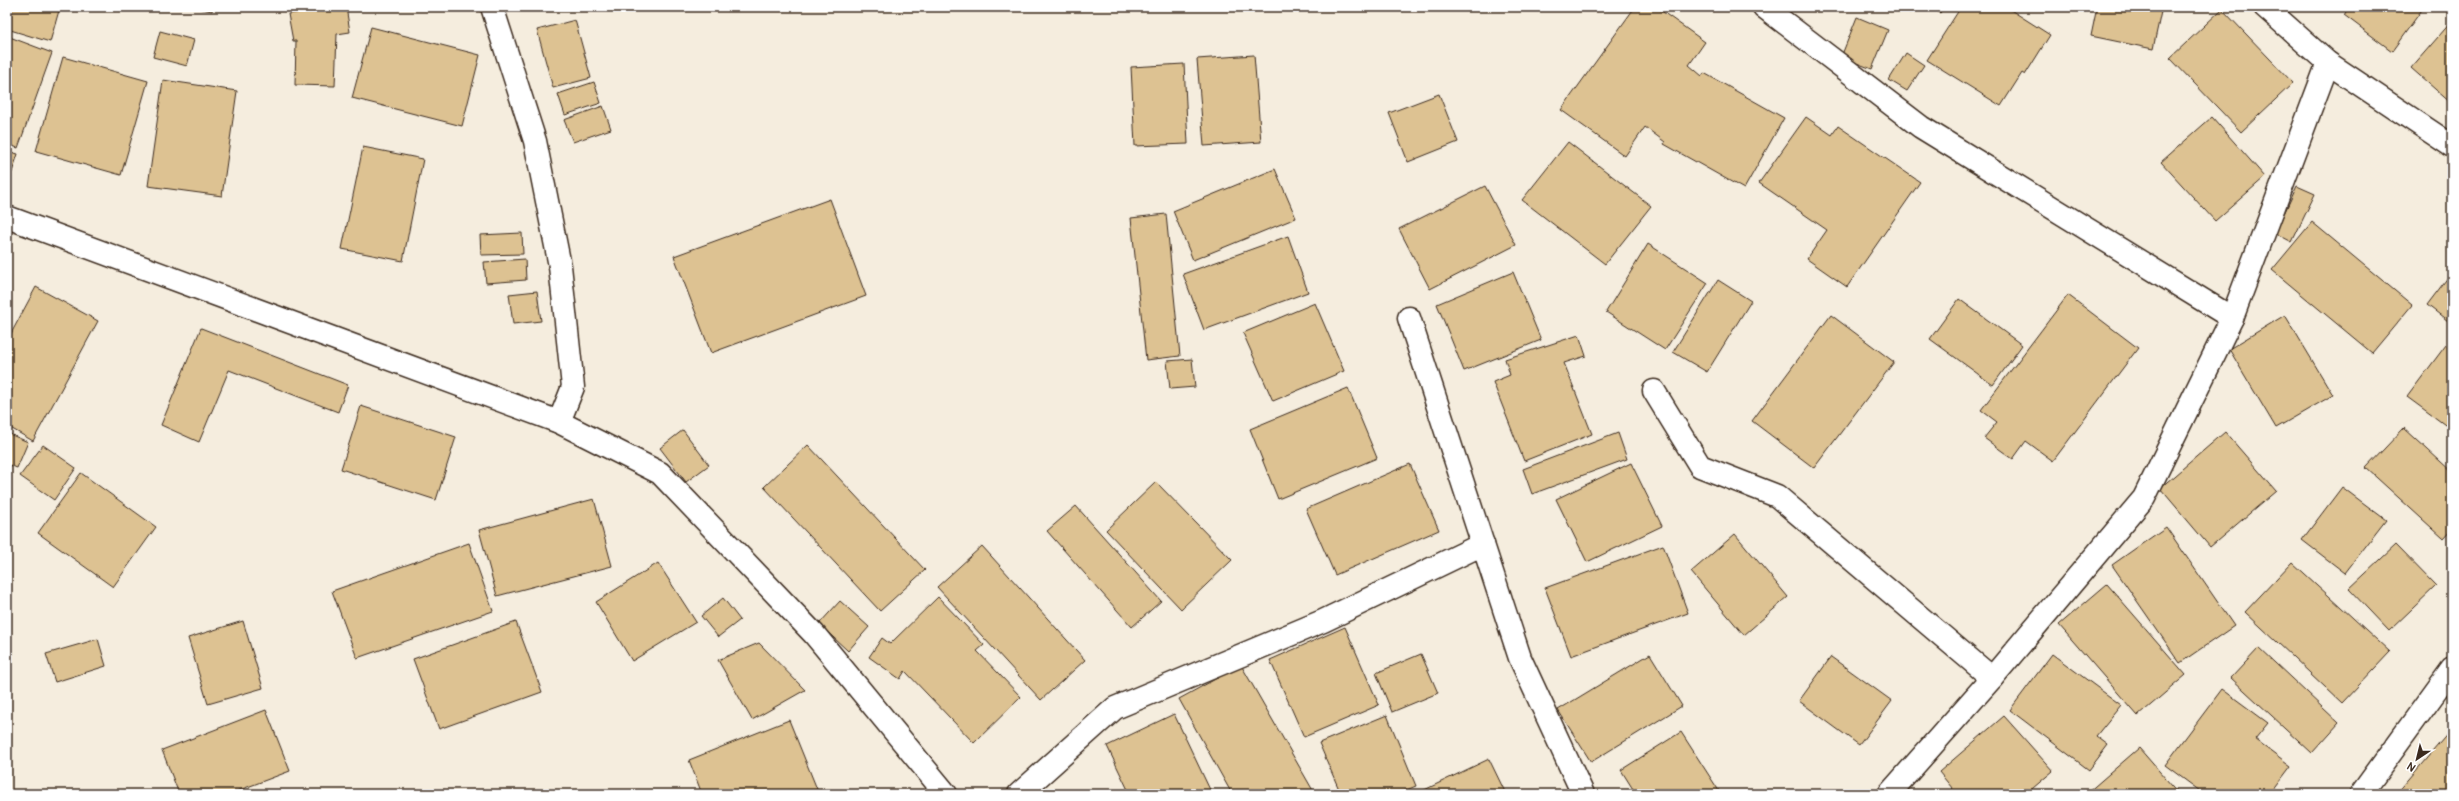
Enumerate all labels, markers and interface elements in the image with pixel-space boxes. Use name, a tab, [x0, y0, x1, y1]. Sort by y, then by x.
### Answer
north arrow	[2397, 739, 2437, 779]
text: N	[2404, 759, 2418, 774]

